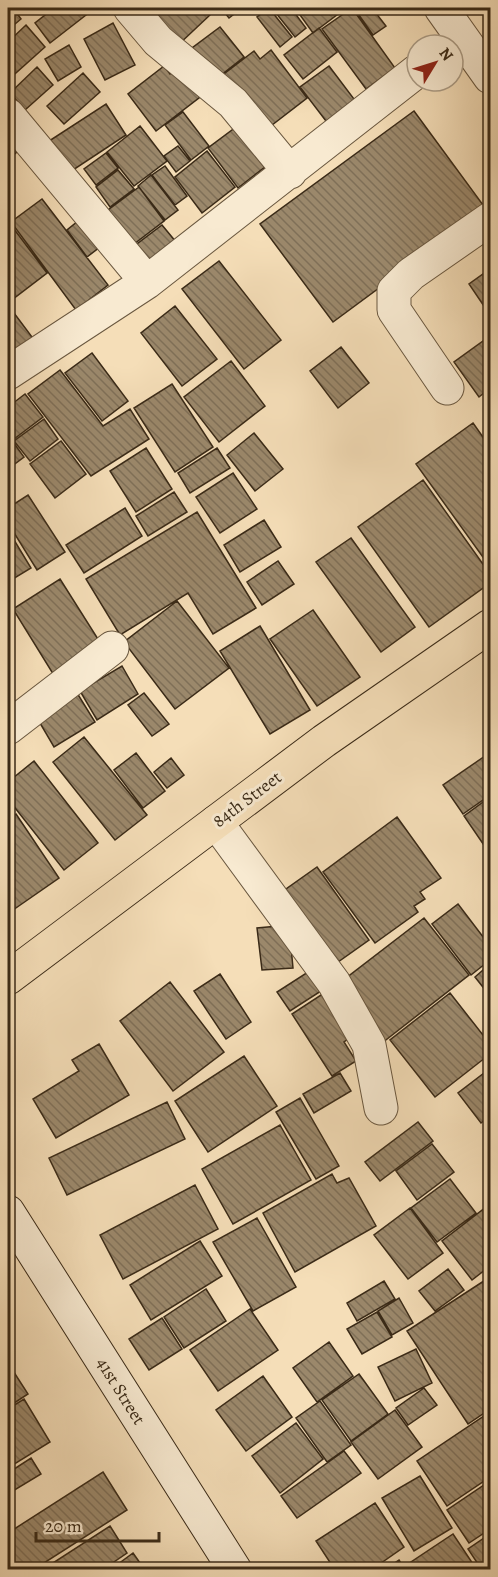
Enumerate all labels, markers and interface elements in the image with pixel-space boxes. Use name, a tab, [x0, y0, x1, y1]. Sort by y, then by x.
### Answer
north arrow	[405, 33, 465, 93]
text: N	[434, 43, 459, 66]
street label: 84th Street	[208, 765, 286, 833]
street label: 41st Street	[91, 1353, 151, 1429]
scale bar	[36, 1505, 159, 1543]
text: 20 m	[45, 1514, 82, 1538]

